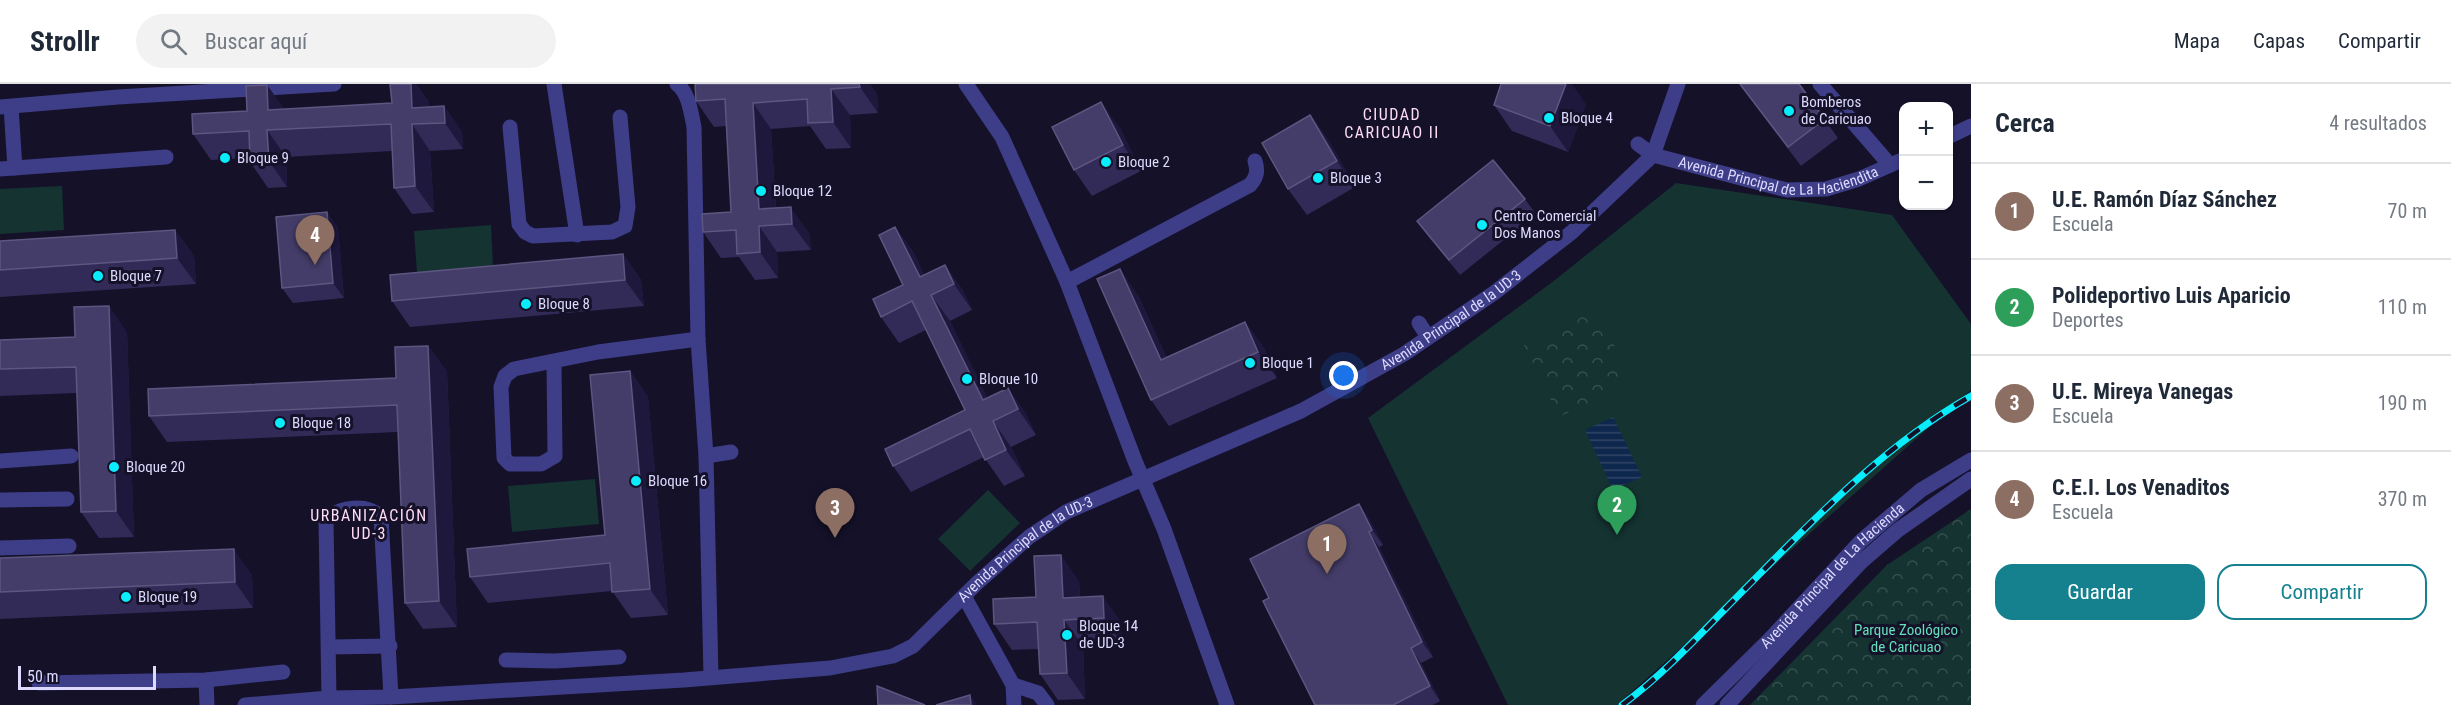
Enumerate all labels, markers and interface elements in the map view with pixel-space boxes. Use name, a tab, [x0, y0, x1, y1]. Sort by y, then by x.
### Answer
search box	[136, 14, 556, 68]
text: Strollr	[30, 25, 100, 58]
icon: search	[157, 25, 190, 58]
text: Buscar aquí	[205, 29, 307, 54]
text: Mapa	[2174, 29, 2220, 53]
text: Capas	[2253, 29, 2305, 53]
text: Compartir	[2338, 29, 2421, 53]
place label: Bomberos de Caricuao	[1801, 93, 1872, 128]
map controls	[1899, 102, 1953, 210]
button: +	[1899, 102, 1953, 156]
marker: Bomberos de Caricuao	[1782, 104, 1796, 118]
district label: CIUDAD CARICUAO II	[1344, 105, 1440, 142]
text: Cerca	[1995, 108, 2055, 138]
place label: Bloque 4	[1561, 109, 1613, 127]
marker: Bloque 4	[1542, 111, 1556, 125]
text: 4 resultados	[2329, 111, 2427, 135]
place label: Bloque 9	[237, 149, 289, 167]
marker: Bloque 9	[218, 151, 232, 165]
place label: Bloque 2	[1118, 153, 1170, 171]
street label: Avenida Principal de La Haciendita	[1677, 153, 1881, 199]
marker: Bloque 2	[1099, 155, 1113, 169]
button: −	[1899, 156, 1953, 210]
place label: Bloque 3	[1330, 169, 1382, 187]
marker: Bloque 3	[1311, 171, 1325, 185]
place label: Bloque 12	[773, 182, 832, 200]
marker: Bloque 12	[754, 184, 768, 198]
text: U.E. Ramón Díaz Sánchez	[2052, 187, 2277, 212]
text: 1	[2009, 199, 2020, 223]
text: 70 m	[2388, 199, 2427, 223]
place label: Centro Comercial Dos Manos	[1494, 207, 1596, 242]
text: Escuela	[2052, 212, 2114, 236]
pin: 4	[296, 216, 334, 265]
marker: Centro Comercial Dos Manos	[1475, 218, 1489, 232]
street label: Avenida Principal de la UD-3	[1378, 266, 1525, 374]
place label: Bloque 7	[110, 267, 162, 285]
marker: Bloque 7	[91, 269, 105, 283]
text: Polideportivo Luis Aparicio	[2052, 283, 2291, 308]
place label: Bloque 8	[538, 295, 590, 313]
text: 2	[2009, 295, 2020, 319]
text: 110 m	[2378, 295, 2427, 319]
marker: Bloque 8	[519, 297, 533, 311]
text: Deportes	[2052, 308, 2124, 332]
place label: Bloque 1	[1262, 354, 1314, 372]
marker: Bloque 1	[1243, 356, 1257, 370]
your location	[1329, 361, 1358, 390]
place label: Bloque 10	[979, 370, 1038, 388]
marker: Bloque 10	[960, 372, 974, 386]
text: U.E. Mireya Vanegas	[2052, 379, 2233, 404]
text: 3	[2009, 391, 2020, 415]
text: 190 m	[2378, 391, 2427, 415]
text: Escuela	[2052, 404, 2114, 428]
place label: Bloque 18	[292, 414, 351, 432]
marker: Bloque 18	[273, 416, 287, 430]
place label: Bloque 20	[126, 458, 185, 476]
marker: Bloque 20	[107, 460, 121, 474]
place label: Bloque 16	[648, 472, 707, 490]
marker: Bloque 16	[629, 474, 643, 488]
text: C.E.I. Los Venaditos	[2052, 475, 2230, 500]
pin: 2	[1598, 486, 1636, 535]
text: 4	[2009, 487, 2020, 511]
text: 370 m	[2378, 487, 2427, 511]
pin: 3	[816, 488, 854, 538]
street label: Avenida Principal de la UD-3	[954, 493, 1096, 606]
street label: Avenida Principal de La Hacienda	[1757, 499, 1908, 652]
text: Escuela	[2052, 500, 2114, 524]
district label: URBANIZACIÓN UD-3	[310, 505, 428, 543]
pin: 1	[1308, 524, 1346, 574]
button: Guardar	[1995, 564, 2205, 620]
button: Compartir	[2217, 564, 2427, 620]
place label: Bloque 19	[138, 588, 197, 606]
marker: Bloque 19	[119, 590, 133, 604]
place label: Bloque 14 de UD-3	[1079, 617, 1138, 652]
park label: Parque Zoológico de Caricuao	[1854, 621, 1958, 656]
marker: Bloque 14 de UD-3	[1060, 628, 1074, 642]
scale bar	[18, 663, 156, 690]
text: 50 m	[27, 667, 59, 686]

